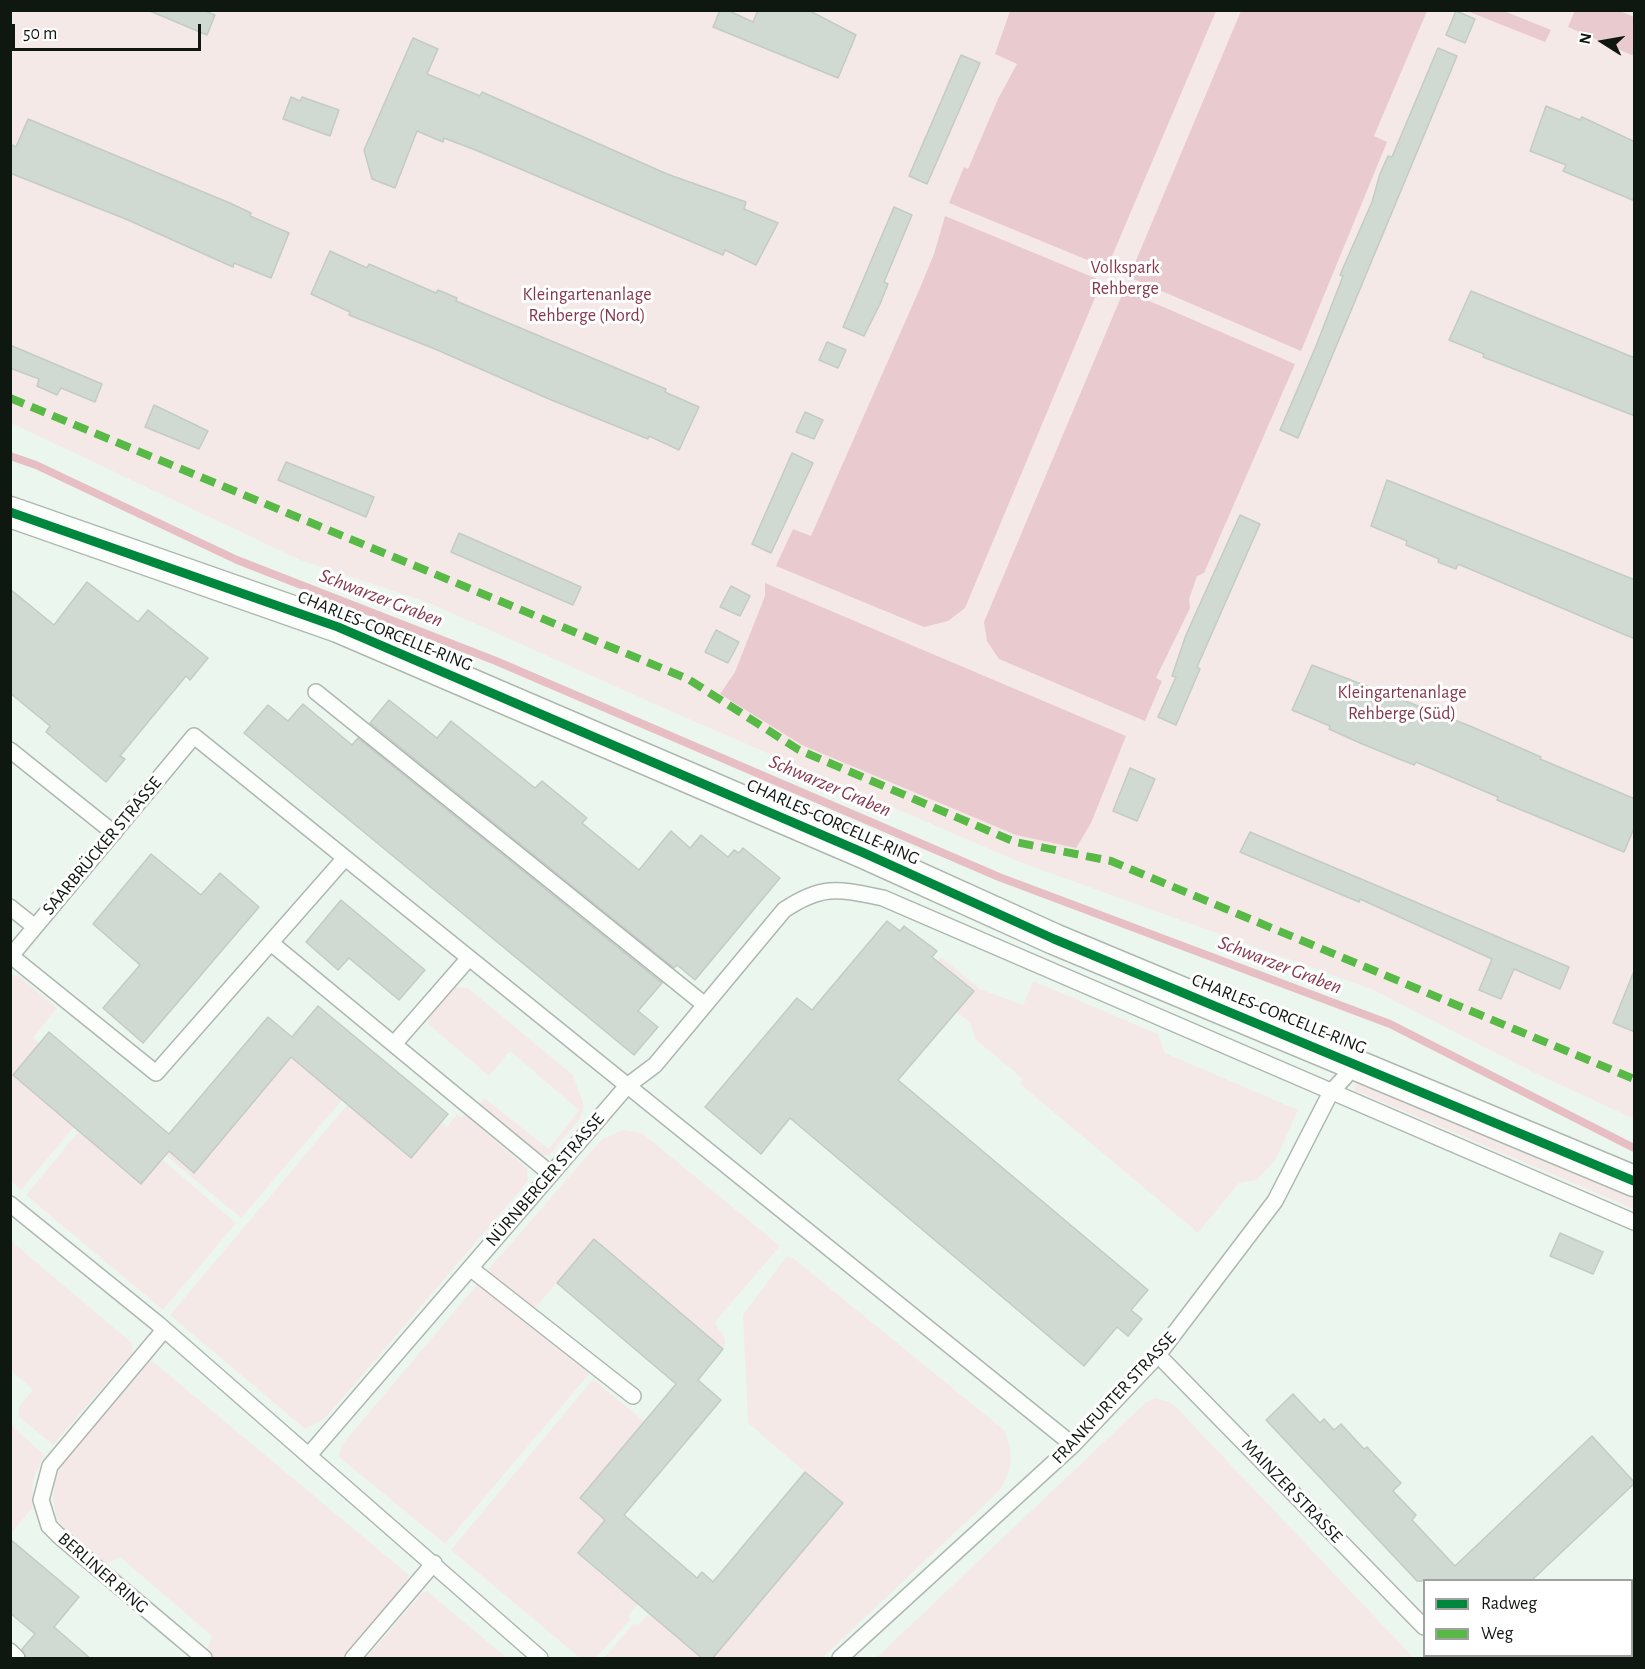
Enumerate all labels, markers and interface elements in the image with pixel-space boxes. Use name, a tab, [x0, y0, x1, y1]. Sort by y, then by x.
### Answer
scale bar	[15, 12, 204, 50]
north arrow	[1573, 12, 1633, 72]
text: 50 m	[23, 25, 57, 43]
text: N	[1576, 32, 1594, 46]
park label: Volkspark Rehberge	[1091, 257, 1159, 300]
park label: Kleingartenanlage Rehberge (Nord)	[522, 284, 652, 326]
water label: Schwarzer Graben	[316, 563, 446, 633]
street label: CHARLES-CORCELLE-RING	[294, 586, 476, 676]
park label: Kleingartenanlage Rehberge (Süd)	[1337, 682, 1467, 724]
water label: Schwarzer Graben	[765, 750, 895, 822]
street label: SAARBRÜCKER STRASSE	[38, 772, 166, 920]
street label: CHARLES-CORCELLE-RING	[743, 774, 923, 870]
water label: Schwarzer Graben	[1215, 930, 1345, 1000]
street label: CHARLES-CORCELLE-RING	[1188, 969, 1370, 1059]
street label: NÜRNBERGER STRASSE	[481, 1109, 609, 1251]
street label: FRANKFURTER STRASSE	[1047, 1328, 1181, 1468]
street label: MAINZER STRASSE	[1237, 1435, 1347, 1547]
street label: BERLINER RING	[54, 1528, 152, 1618]
legend	[1423, 1579, 1633, 1657]
text: Radweg	[1481, 1595, 1537, 1613]
text: Weg	[1481, 1625, 1513, 1643]

